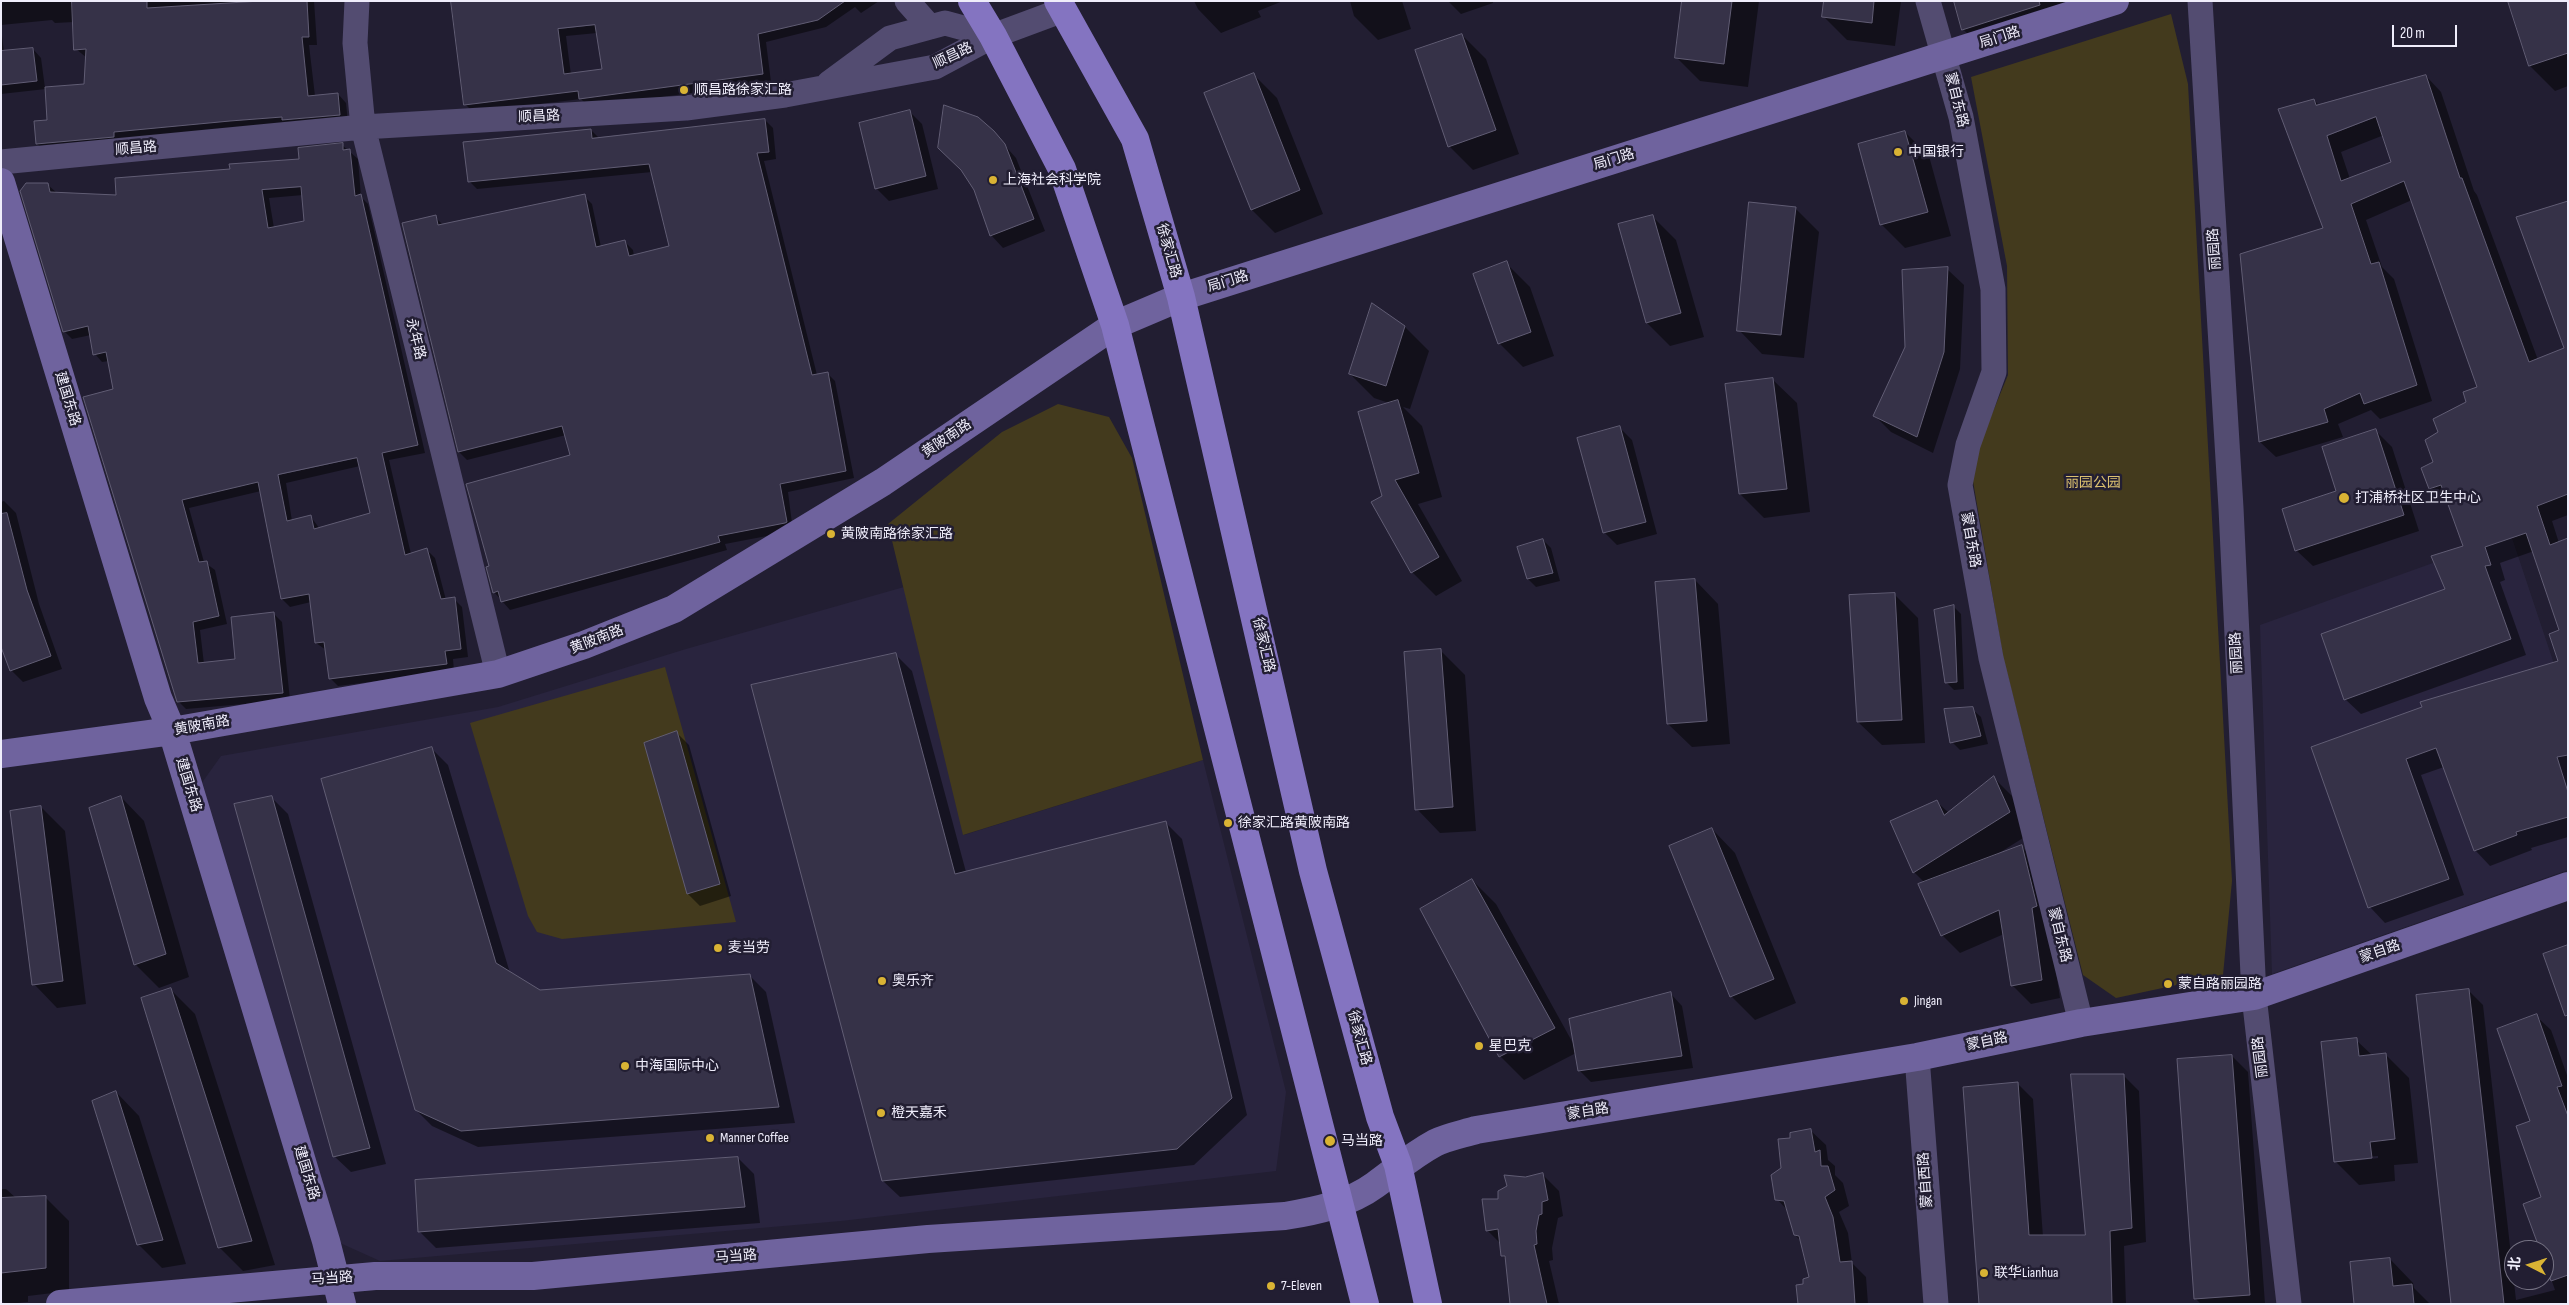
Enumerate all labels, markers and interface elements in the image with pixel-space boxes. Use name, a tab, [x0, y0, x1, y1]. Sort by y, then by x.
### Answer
scale bar	[2394, 15, 2459, 47]
street label: 局门路	[1977, 24, 2023, 52]
text: 20 m	[2400, 24, 2425, 43]
street label: 顺昌路	[930, 40, 976, 72]
street label: 蒙自东路	[1941, 71, 1971, 129]
place label: 顺昌路徐家汇路	[694, 82, 792, 98]
marker: 顺昌路徐家汇路	[678, 84, 690, 96]
street label: 顺昌路	[518, 108, 560, 126]
street label: 顺昌路	[114, 139, 158, 159]
place label: 中国银行	[1908, 144, 1964, 160]
street label: 局门路	[1591, 146, 1637, 174]
marker: 中国银行	[1892, 146, 1904, 158]
place label: 上海社会科学院	[1003, 172, 1101, 188]
marker: 上海社会科学院	[987, 174, 999, 186]
street label: 徐家汇路	[1152, 222, 1184, 280]
street label: 丽园路	[2205, 227, 2225, 271]
street label: 局门路	[1205, 268, 1251, 296]
street label: 永年路	[402, 317, 428, 361]
street label: 建国东路	[51, 370, 83, 428]
street label: 黄陂南路	[919, 416, 975, 462]
park label: 丽园公园	[2065, 475, 2121, 491]
place label: 打浦桥社区卫生中心	[2355, 490, 2481, 506]
marker: 打浦桥社区卫生中心	[2337, 491, 2351, 505]
street label: 蒙自东路	[1957, 511, 1983, 569]
place label: 黄陂南路徐家汇路	[841, 526, 953, 542]
marker: 黄陂南路徐家汇路	[825, 528, 837, 540]
street label: 徐家汇路	[1249, 616, 1277, 674]
street label: 黄陂南路	[568, 622, 626, 658]
street label: 丽园路	[2228, 632, 2246, 674]
street label: 黄陂南路	[173, 713, 231, 739]
street label: 建国东路	[172, 756, 204, 814]
place label: 徐家汇路黄陂南路	[1238, 815, 1350, 831]
marker: 徐家汇路黄陂南路	[1222, 817, 1234, 829]
street label: 蒙自东路	[2044, 906, 2074, 964]
street label: 蒙自路	[2357, 937, 2403, 967]
place label: 麦当劳	[728, 940, 770, 956]
marker: 麦当劳	[712, 942, 724, 954]
place label: 奥乐齐	[892, 973, 934, 989]
marker: 奥乐齐	[876, 975, 888, 987]
place label: 蒙自路丽园路	[2178, 976, 2262, 992]
marker: 蒙自路丽园路	[2162, 978, 2174, 990]
place label: Jingan	[1914, 993, 1942, 1009]
marker: Jingan	[1898, 995, 1910, 1007]
street label: 徐家汇路	[1344, 1009, 1374, 1067]
street label: 蒙自路	[1965, 1029, 2009, 1055]
street label: 丽园路	[2250, 1035, 2272, 1079]
place label: 星巴克	[1489, 1038, 1531, 1054]
marker: 星巴克	[1473, 1040, 1485, 1052]
place label: 中海国际中心	[635, 1058, 719, 1074]
marker: 中海国际中心	[619, 1060, 631, 1072]
street label: 蒙自路	[1566, 1100, 1610, 1124]
place label: 橙天嘉禾	[891, 1105, 947, 1121]
marker: 橙天嘉禾	[875, 1107, 887, 1119]
place label: Manner Coffee	[720, 1130, 789, 1146]
marker: Manner Coffee	[704, 1132, 716, 1144]
place label: 马当路	[1341, 1133, 1383, 1149]
marker: 马当路	[1323, 1134, 1337, 1148]
street label: 建国东路	[290, 1144, 322, 1202]
street label: 蒙自西路	[1916, 1151, 1936, 1209]
north arrow	[2504, 1240, 2554, 1290]
street label: 马当路	[714, 1247, 758, 1267]
text: 北	[2505, 1256, 2524, 1271]
place label: 联华Lianhua	[1994, 1265, 2058, 1281]
marker: 联华Lianhua	[1978, 1267, 1990, 1279]
street label: 马当路	[310, 1269, 354, 1289]
place label: 7-Eleven	[1281, 1278, 1322, 1294]
marker: 7-Eleven	[1265, 1280, 1277, 1292]

